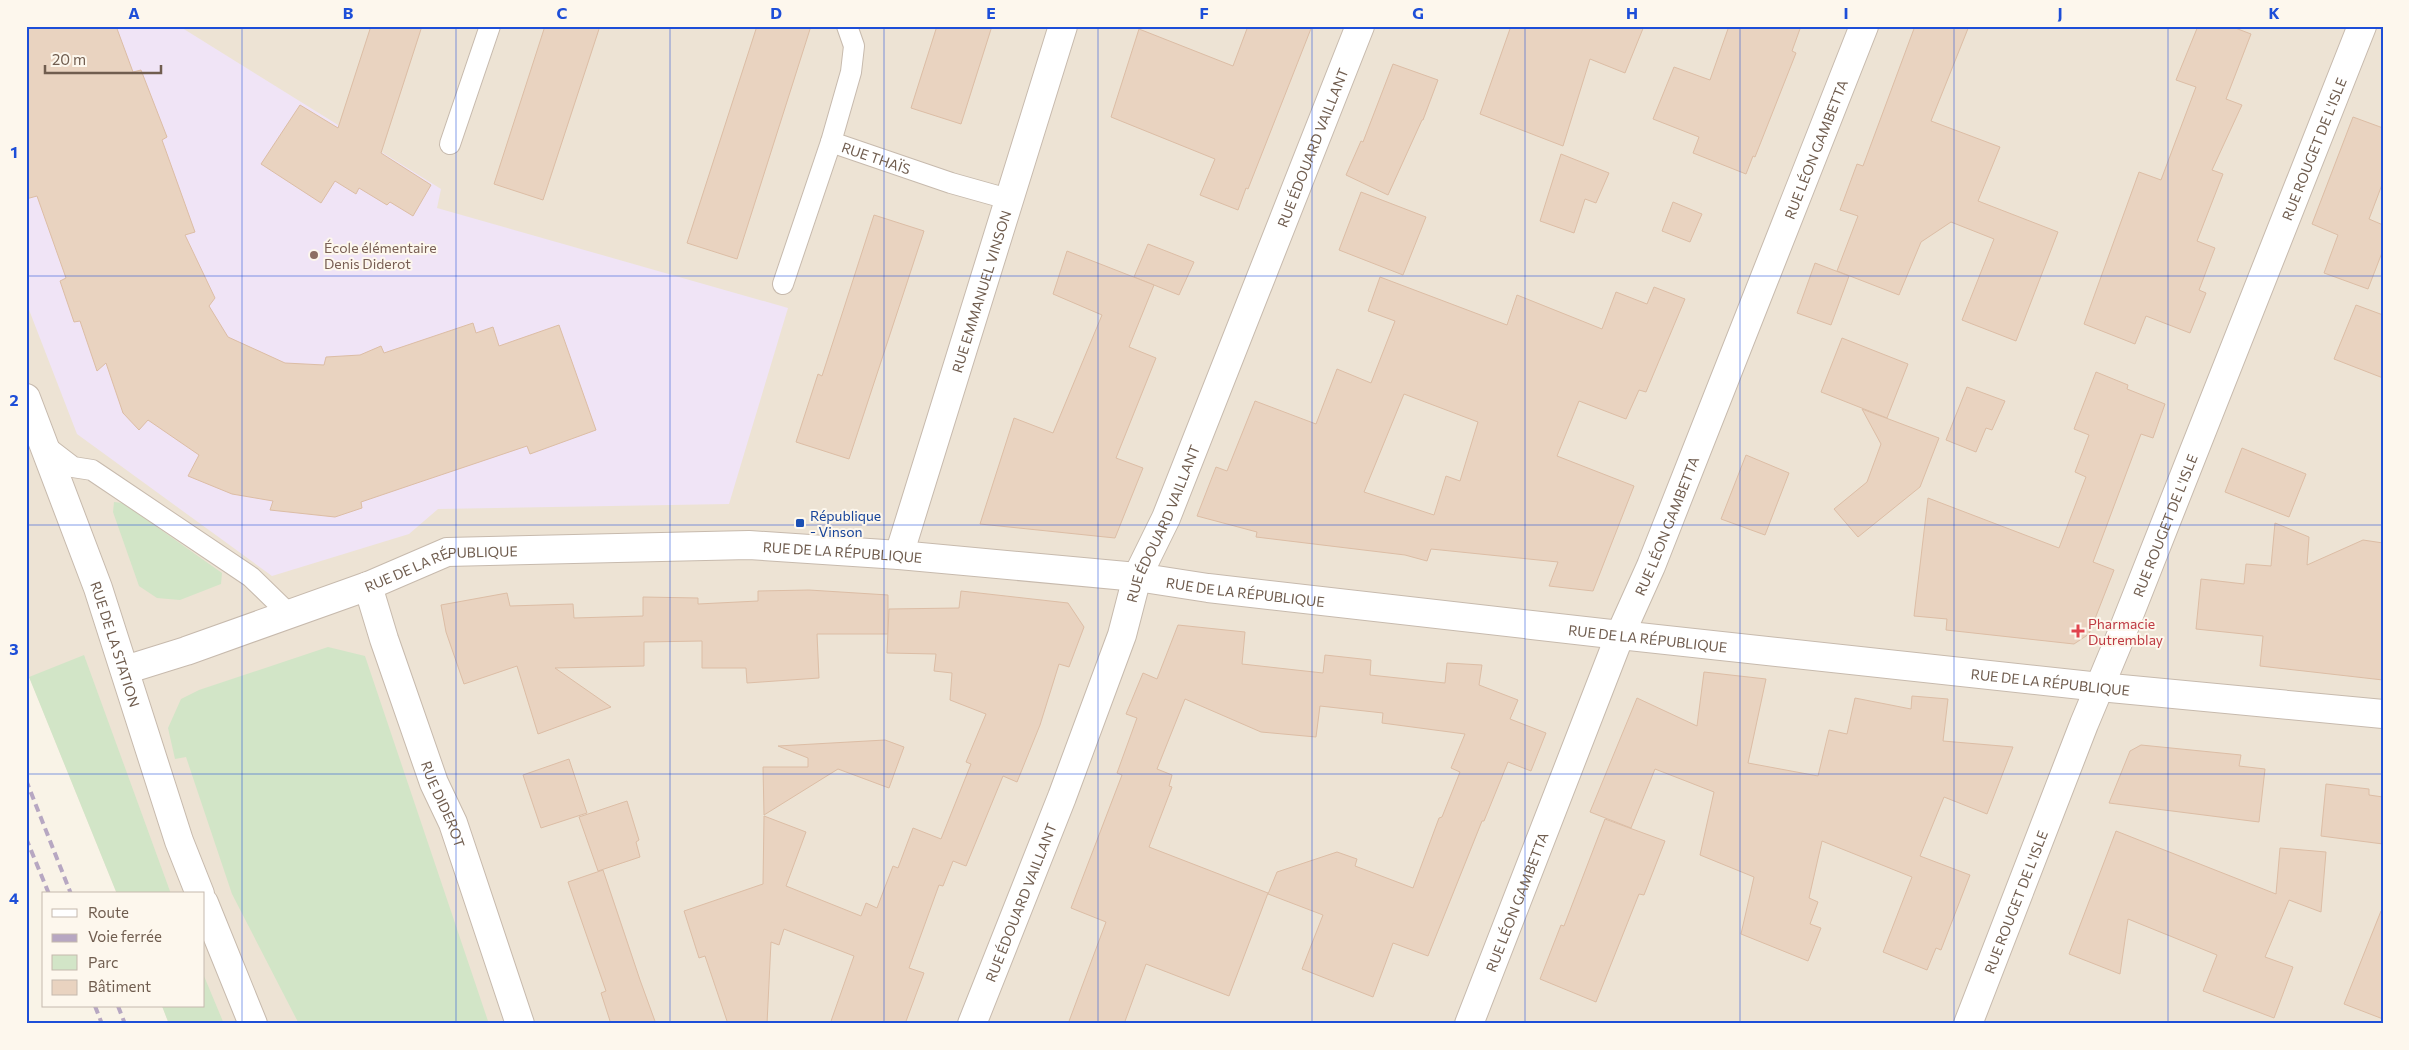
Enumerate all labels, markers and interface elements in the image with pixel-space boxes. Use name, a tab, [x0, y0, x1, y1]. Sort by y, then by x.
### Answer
text: A	[128, 3, 140, 22]
text: B	[343, 3, 354, 22]
text: C	[557, 3, 568, 22]
text: D	[770, 3, 782, 22]
text: E	[986, 3, 996, 22]
text: F	[1199, 3, 1209, 22]
text: G	[1412, 3, 1424, 22]
text: H	[1626, 3, 1638, 22]
text: I	[1843, 3, 1849, 22]
text: J	[2057, 3, 2063, 22]
text: K	[2268, 3, 2280, 22]
scale bar	[45, 42, 161, 74]
text: 20 m	[52, 50, 86, 68]
street label: RUE ÉDOUARD VAILLANT	[1273, 65, 1351, 229]
street label: RUE ROUGET DE L'ISLE	[2278, 75, 2349, 223]
street label: RUE LÉON GAMBETTA	[1780, 77, 1851, 221]
street label: RUE THAÏS	[840, 138, 913, 177]
text: 1	[10, 142, 18, 161]
street label: RUE EMMANUEL VINSON	[948, 208, 1014, 375]
place label: École élémentaire Denis Diderot	[324, 239, 437, 272]
marker: École élémentaire Denis Diderot	[308, 249, 320, 261]
text: 2	[9, 390, 19, 409]
street label: RUE ÉDOUARD VAILLANT	[1122, 442, 1203, 604]
street label: RUE ROUGET DE L'ISLE	[2129, 452, 2200, 599]
street label: RUE LÉON GAMBETTA	[1630, 453, 1702, 598]
place label: République - Vinson	[810, 507, 881, 540]
marker: République - Vinson	[794, 517, 806, 529]
street label: RUE DE LA RÉPUBLIQUE	[762, 537, 923, 566]
street label: RUE DE LA RÉPUBLIQUE	[362, 542, 518, 595]
street label: RUE DE LA RÉPUBLIQUE	[1165, 573, 1326, 610]
street label: RUE DE LA STATION	[88, 579, 144, 709]
place label: Pharmacie Dutremblay	[2088, 615, 2163, 648]
street label: RUE DE LA RÉPUBLIQUE	[1567, 621, 1728, 655]
marker: Pharmacie Dutremblay	[2072, 625, 2084, 637]
text: 3	[9, 639, 19, 658]
street label: RUE DE LA RÉPUBLIQUE	[1970, 665, 2131, 698]
street label: RUE DIDEROT	[418, 759, 469, 850]
street label: RUE ÉDOUARD VAILLANT	[981, 820, 1059, 984]
street label: RUE ROUGET DE L'ISLE	[1980, 828, 2051, 976]
street label: RUE LÉON GAMBETTA	[1482, 829, 1551, 974]
text: 4	[9, 888, 19, 907]
legend	[42, 892, 205, 1008]
text: Route	[88, 903, 129, 921]
text: Voie ferrée	[88, 927, 162, 945]
text: Parc	[88, 953, 118, 971]
text: Bâtiment	[88, 977, 151, 995]

